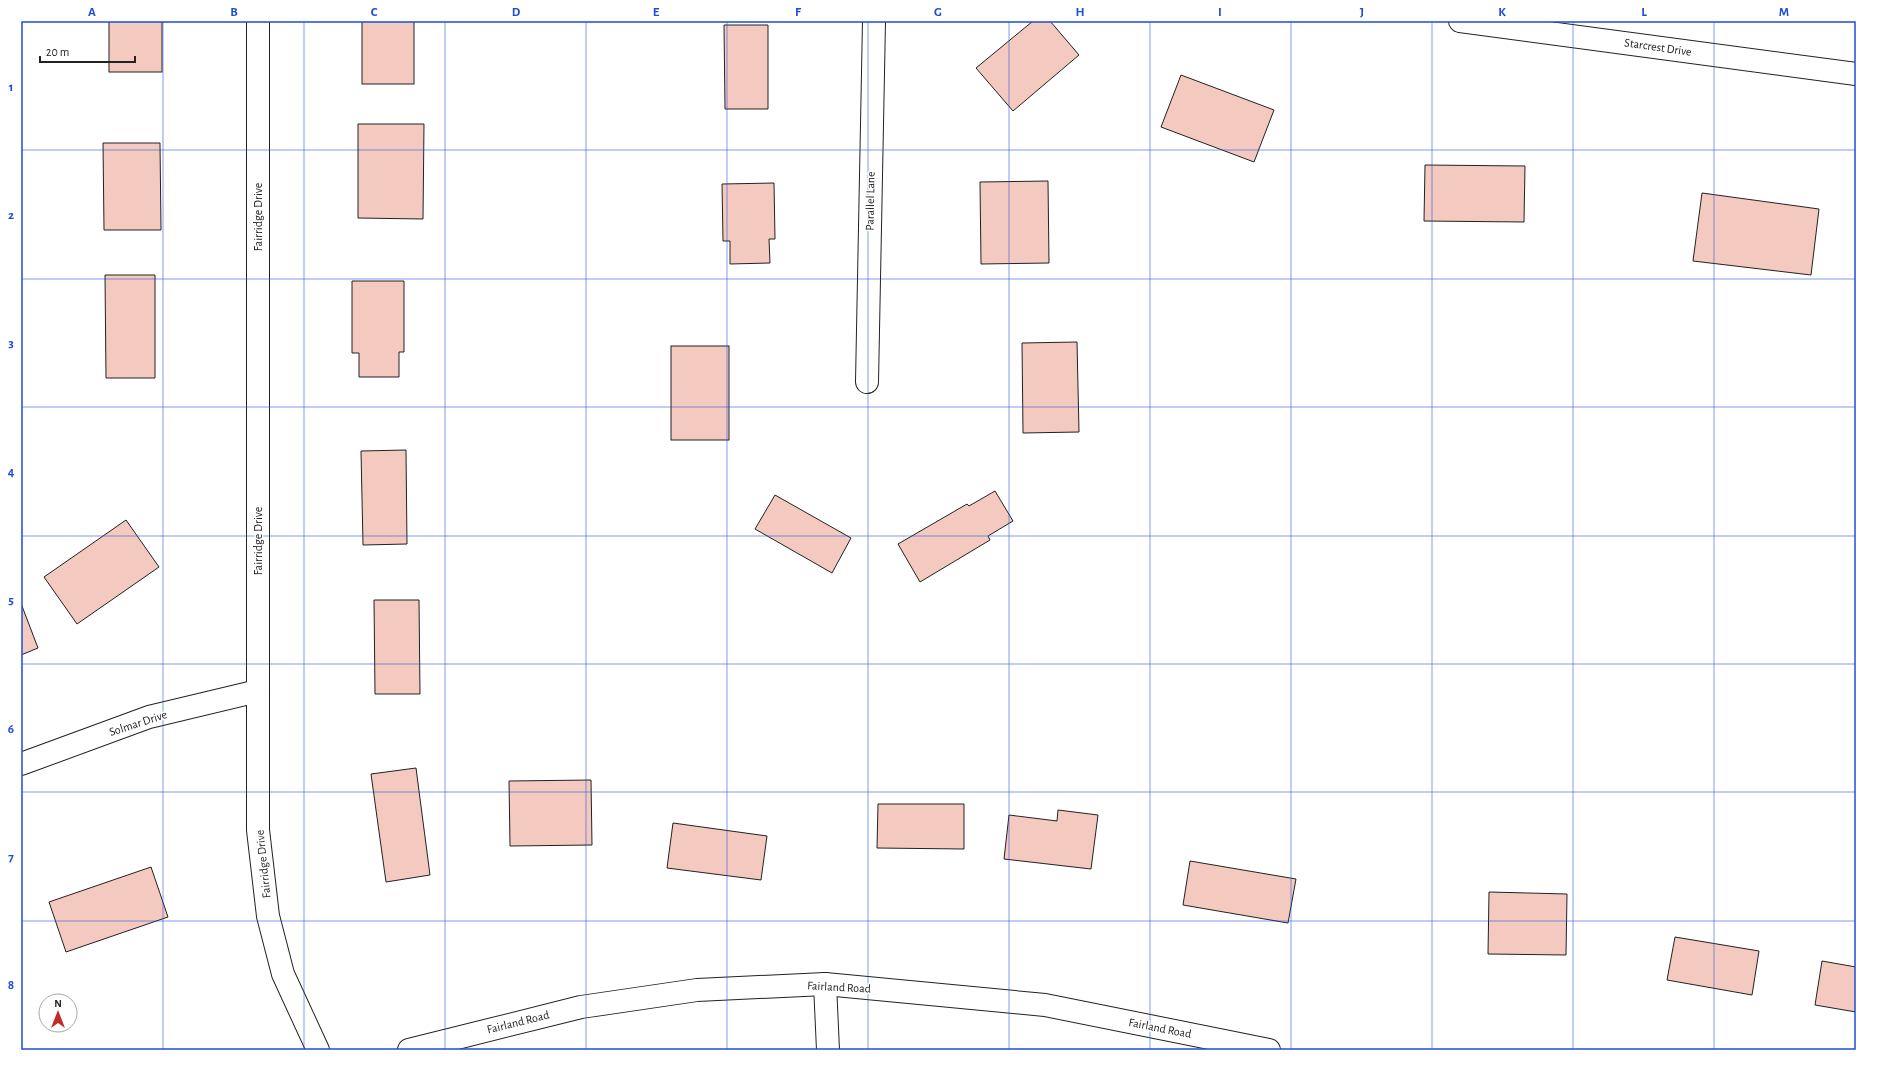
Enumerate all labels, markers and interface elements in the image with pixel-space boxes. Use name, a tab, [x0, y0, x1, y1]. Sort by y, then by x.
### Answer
text: A	[88, 6, 96, 19]
text: B	[230, 6, 238, 19]
text: C	[371, 6, 378, 19]
text: D	[512, 6, 521, 19]
text: E	[653, 6, 660, 19]
text: F	[795, 6, 802, 19]
text: G	[934, 6, 942, 19]
text: H	[1075, 6, 1085, 19]
text: I	[1218, 6, 1222, 19]
text: J	[1360, 6, 1364, 19]
text: K	[1498, 6, 1506, 19]
text: L	[1641, 6, 1647, 19]
text: M	[1779, 6, 1789, 19]
street label: Starcrest Drive	[1624, 36, 1692, 58]
scale bar	[40, 38, 135, 64]
text: 20 m	[46, 46, 69, 58]
text: 1	[9, 81, 13, 94]
street label: Parallel Lane	[863, 171, 877, 231]
street label: Fairridge Drive	[252, 183, 264, 251]
text: 2	[8, 209, 14, 222]
text: 3	[8, 337, 14, 350]
text: 4	[8, 466, 15, 479]
street label: Fairridge Drive	[252, 507, 264, 575]
text: 5	[8, 594, 14, 607]
street label: Solmar Drive	[108, 708, 168, 738]
text: 6	[8, 723, 14, 736]
street label: Fairridge Drive	[253, 829, 273, 899]
text: 7	[8, 851, 14, 864]
text: 8	[8, 979, 14, 992]
street label: Fairland Road	[807, 979, 871, 995]
north arrow	[38, 993, 78, 1033]
text: N	[54, 998, 62, 1009]
street label: Fairland Road	[486, 1008, 550, 1036]
street label: Fairland Road	[1128, 1016, 1192, 1040]

